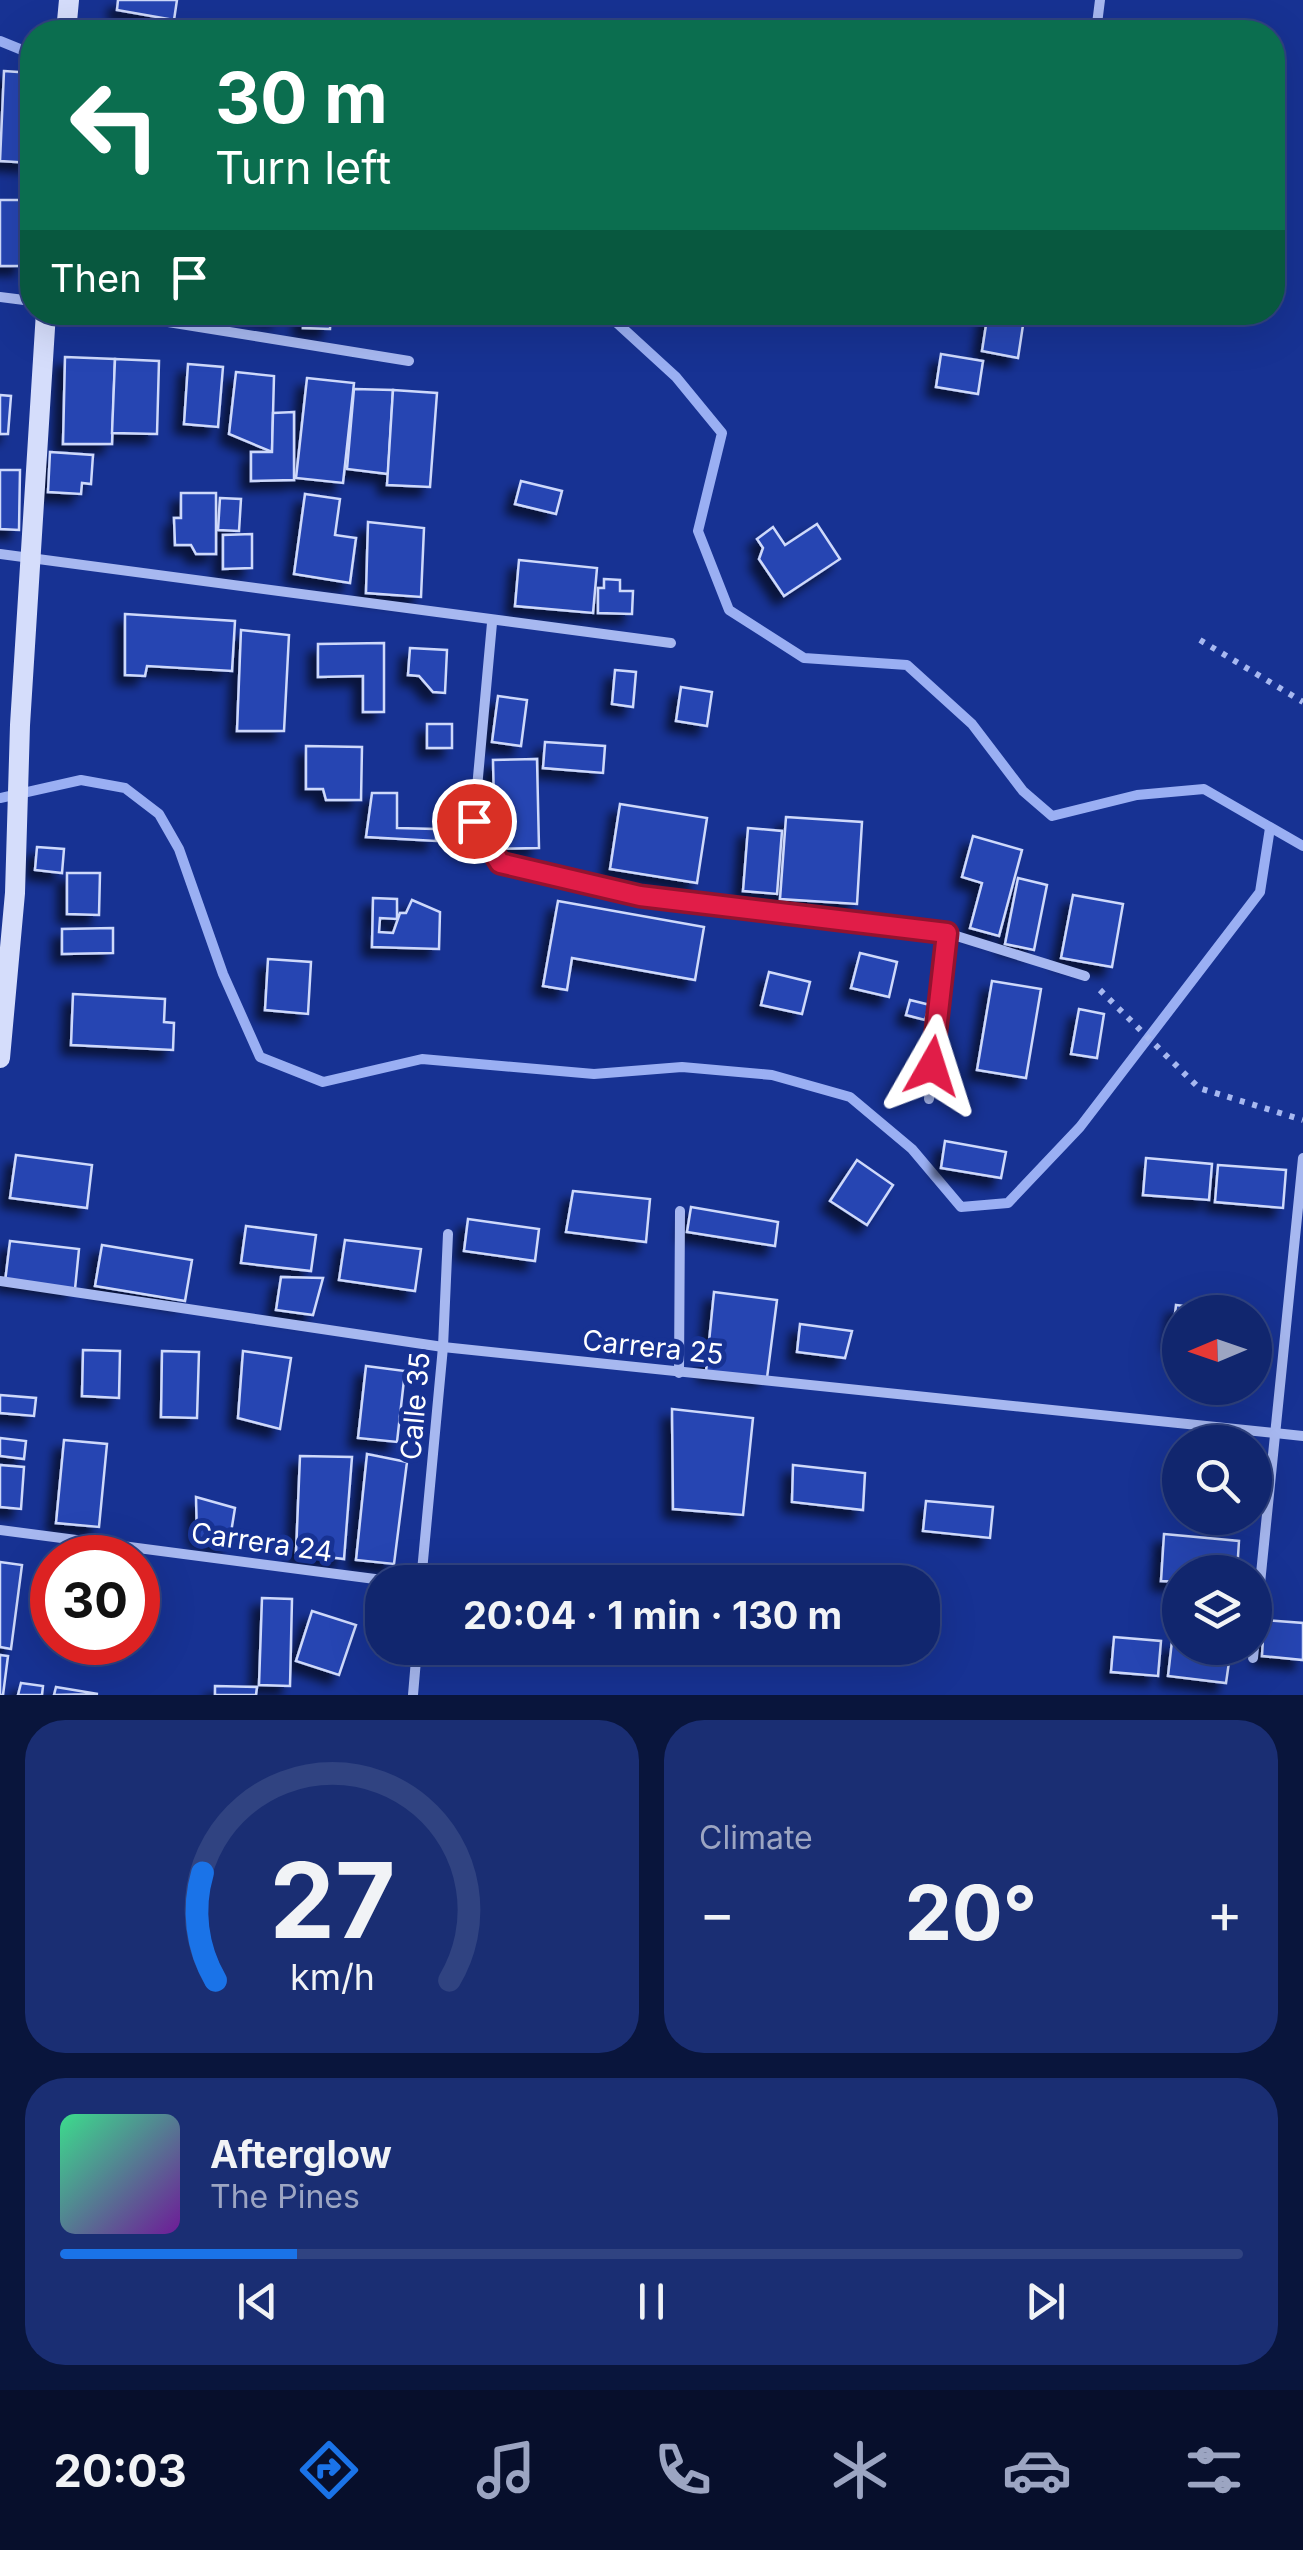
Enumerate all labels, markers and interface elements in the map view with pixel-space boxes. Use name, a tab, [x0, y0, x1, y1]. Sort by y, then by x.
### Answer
text: 30 m	[215, 55, 388, 140]
icon: left	[50, 60, 180, 190]
text: Turn left	[215, 140, 391, 195]
icon: arrive	[162, 250, 217, 305]
text: Then	[50, 255, 142, 301]
pin	[432, 779, 517, 864]
icon: arrive	[447, 794, 502, 849]
position arrow	[880, 1014, 984, 1118]
north arrow	[1162, 1295, 1272, 1405]
map controls	[1162, 1295, 1272, 1665]
street label: Carrera 25	[581, 1323, 725, 1371]
street label: Calle 35	[393, 1351, 437, 1461]
button: search	[1162, 1425, 1272, 1535]
street label: Carrera 24	[189, 1515, 335, 1569]
speed limit sign: 30	[30, 1535, 160, 1665]
button: layers	[1162, 1555, 1272, 1665]
text: 20:04 · 1 min · 130 m	[463, 1592, 842, 1638]
text: Climate	[699, 1818, 813, 1857]
text: 27	[269, 1837, 395, 1963]
text: 20°	[905, 1867, 1037, 1958]
text: −	[699, 1880, 735, 1946]
text: +	[1207, 1880, 1243, 1946]
text: km/h	[290, 1955, 374, 1999]
text: Afterglow	[210, 2131, 392, 2177]
text: The Pines	[210, 2177, 360, 2216]
icon: previous	[230, 2274, 285, 2329]
icon: pause	[624, 2274, 679, 2329]
icon: next	[1018, 2274, 1073, 2329]
icon: directions	[294, 2435, 364, 2505]
icon: music	[471, 2435, 541, 2505]
icon: phone	[648, 2435, 718, 2505]
icon: climate	[825, 2435, 895, 2505]
icon: car	[1002, 2435, 1072, 2505]
icon: filters	[1179, 2435, 1249, 2505]
text: 20:03	[54, 2443, 187, 2498]

